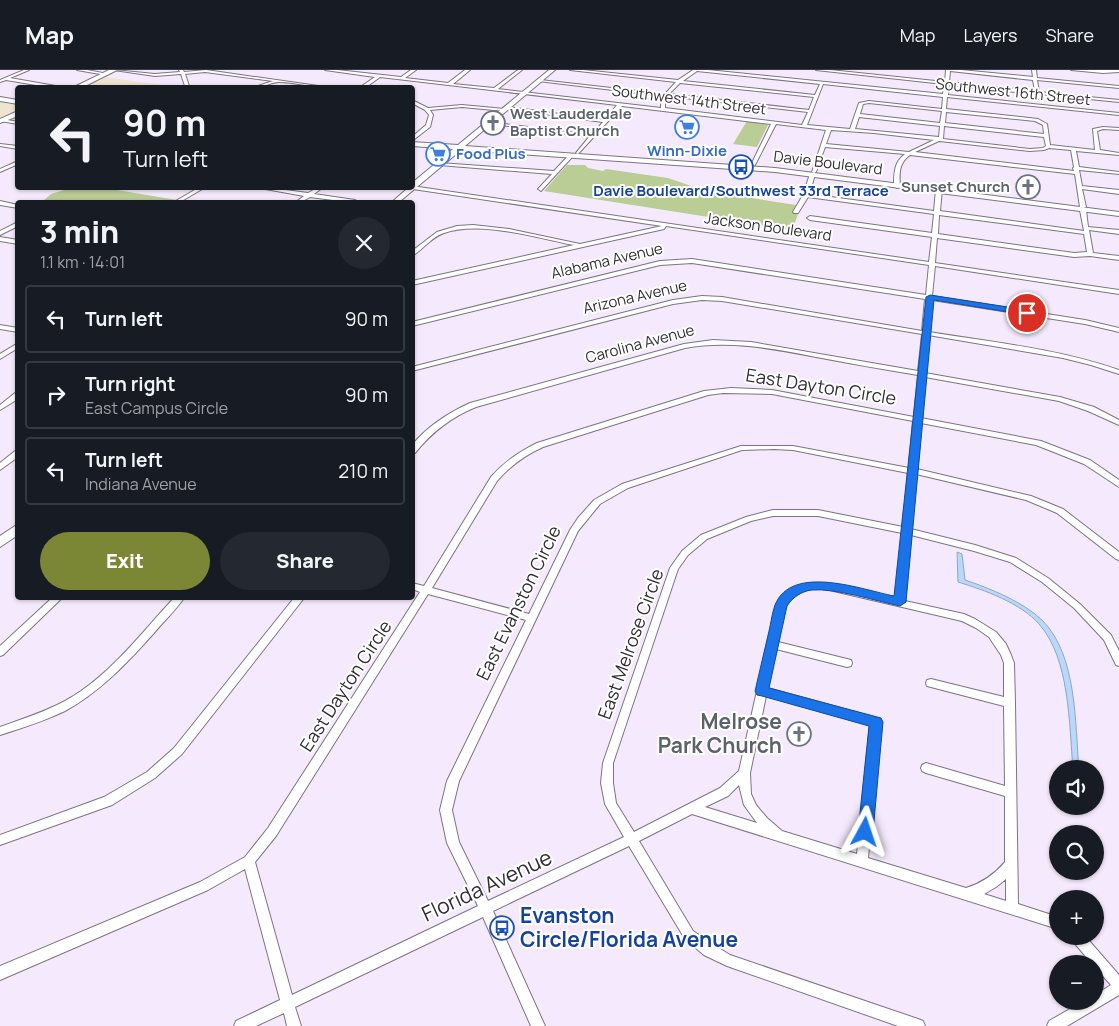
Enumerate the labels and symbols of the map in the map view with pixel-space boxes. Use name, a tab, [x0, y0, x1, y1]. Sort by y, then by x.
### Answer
street label: Southwest 16th Street	[934, 73, 1092, 110]
street label: Southwest 14th Street	[611, 80, 768, 119]
place label: West Lauderdale Baptist Church	[510, 103, 632, 141]
church icon: West Lauderdale Baptist Church	[480, 110, 506, 136]
supermarket icon: Winn-Dixie	[674, 114, 700, 140]
place label: Winn-Dixie	[647, 140, 727, 161]
supermarket icon: Food Plus	[425, 141, 451, 167]
place label: Food Plus	[456, 143, 526, 164]
street label: Davie Boulevard	[772, 145, 884, 180]
bus stop icon: Davie Boulevard/Southwest 33rd Terrace	[728, 154, 754, 180]
church icon: Sunset Church	[1015, 174, 1041, 200]
place label: Sunset Church	[901, 176, 1010, 197]
place label: Davie Boulevard/Southwest 33rd Terrace	[593, 180, 889, 201]
street label: Jackson Boulevard	[703, 207, 833, 246]
street label: Alabama Avenue	[549, 237, 665, 284]
street label: Arizona Avenue	[581, 274, 689, 319]
pin	[1006, 292, 1048, 334]
street label: Carolina Avenue	[583, 319, 697, 368]
street label: East Dayton Circle	[744, 362, 898, 410]
street label: East Evanston Circle	[470, 521, 566, 684]
street label: East Melrose Circle	[592, 565, 668, 722]
street label: East Dayton Circle	[294, 615, 397, 756]
place label: Melrose Park Church	[658, 707, 782, 759]
church icon: Melrose Park Church	[786, 721, 812, 747]
position arrow	[838, 805, 890, 857]
street label: Florida Avenue	[417, 843, 556, 927]
place label: Evanston Circle/Florida Avenue	[520, 901, 738, 953]
bus stop icon: Evanston Circle/Florida Avenue	[489, 915, 515, 941]

